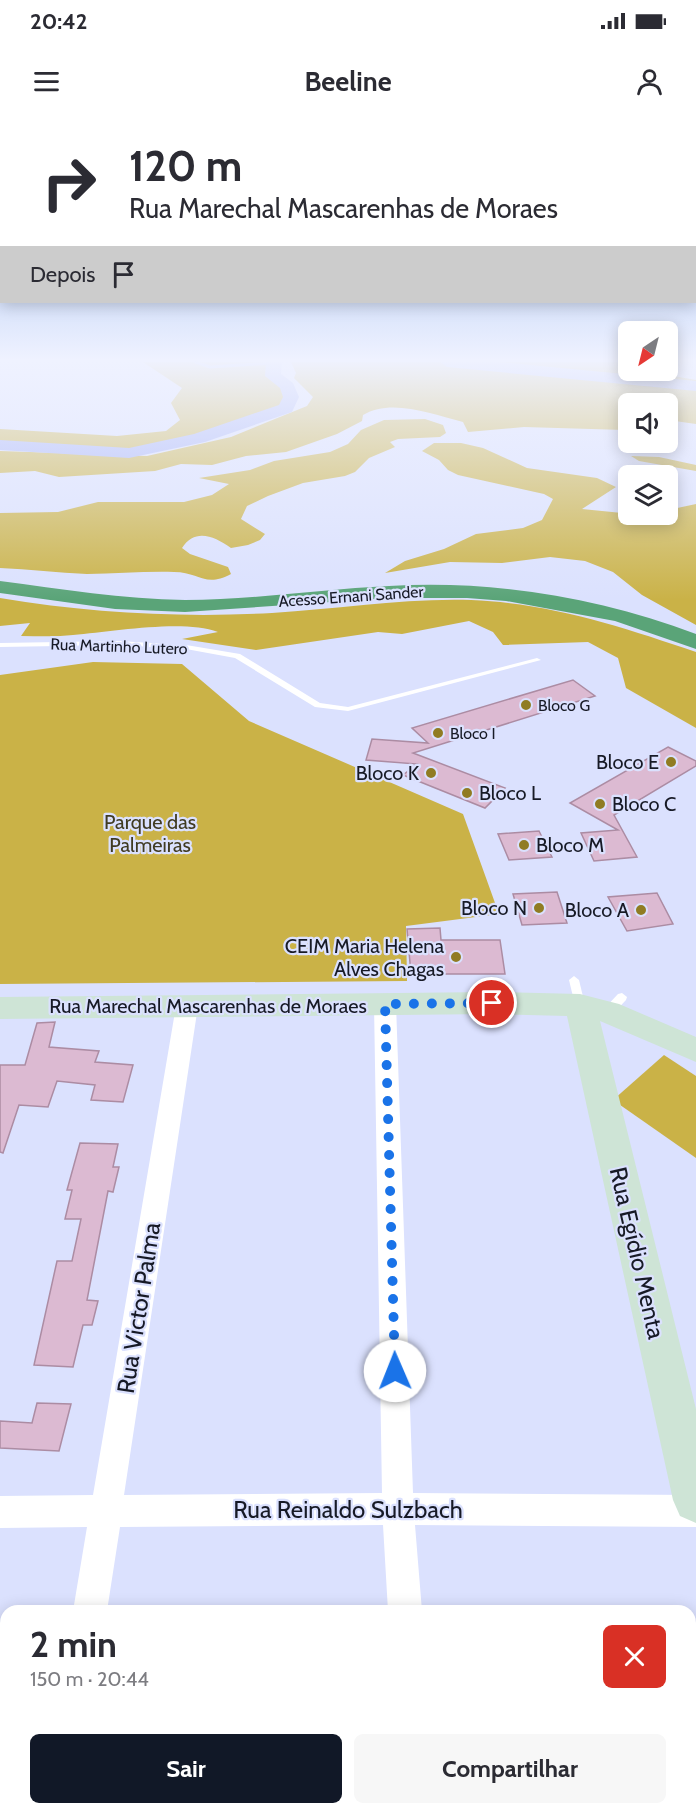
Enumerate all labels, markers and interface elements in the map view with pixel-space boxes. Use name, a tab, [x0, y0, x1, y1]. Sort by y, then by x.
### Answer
text: 20:42	[30, 8, 87, 35]
icon: menu	[30, 65, 63, 98]
text: Beeline	[304, 65, 392, 98]
icon: person	[633, 65, 666, 98]
text: 120 m	[129, 140, 242, 192]
icon: right	[30, 144, 108, 222]
text: Rua Marechal Mascarenhas de Moraes	[129, 192, 558, 225]
icon: arrive	[107, 258, 140, 291]
text: Depois	[30, 261, 95, 288]
north arrow	[618, 321, 678, 381]
map controls	[618, 321, 678, 525]
button: sound	[618, 393, 678, 453]
button: layers	[618, 465, 678, 525]
street label: Acesso Ernani Sander	[278, 582, 425, 611]
street label: Rua Martinho Lutero	[50, 635, 188, 658]
place label: Bloco G	[538, 696, 590, 715]
marker: Bloco G	[519, 698, 533, 712]
place label: Bloco I	[450, 724, 496, 743]
marker: Bloco I	[431, 726, 445, 740]
place label: Bloco E	[596, 750, 659, 774]
marker: Bloco E	[664, 755, 678, 769]
place label: Bloco K	[356, 761, 420, 785]
marker: Bloco K	[424, 766, 438, 780]
place label: Bloco L	[479, 781, 541, 805]
marker: Bloco L	[460, 786, 474, 800]
place label: Bloco C	[612, 792, 676, 816]
marker: Bloco C	[593, 797, 607, 811]
park label: Parque das Palmeiras	[104, 810, 196, 857]
place label: Bloco M	[536, 833, 604, 857]
marker: Bloco M	[517, 838, 531, 852]
place label: Bloco N	[461, 896, 527, 920]
place label: Bloco A	[565, 898, 630, 922]
marker: Bloco N	[532, 901, 546, 915]
marker: Bloco A	[634, 903, 648, 917]
place label: CEIM Maria Helena Alves Chagas	[285, 934, 444, 981]
marker: CEIM Maria Helena Alves Chagas	[449, 950, 463, 964]
pin	[466, 977, 517, 1028]
icon: arrive	[475, 986, 508, 1019]
street label: Rua Marechal Mascarenhas de Moraes	[49, 994, 367, 1018]
street label: Rua Egídio Menta	[604, 1164, 671, 1342]
street label: Rua Victor Palma	[111, 1220, 166, 1395]
position arrow	[363, 1339, 427, 1403]
street label: Rua Reinaldo Sulzbach	[233, 1495, 463, 1524]
text: 2 min	[30, 1622, 117, 1666]
button: close	[603, 1625, 666, 1688]
text: 150 m · 20:44	[30, 1667, 149, 1691]
button: Sair	[30, 1734, 342, 1803]
button: Compartilhar	[354, 1734, 666, 1803]

